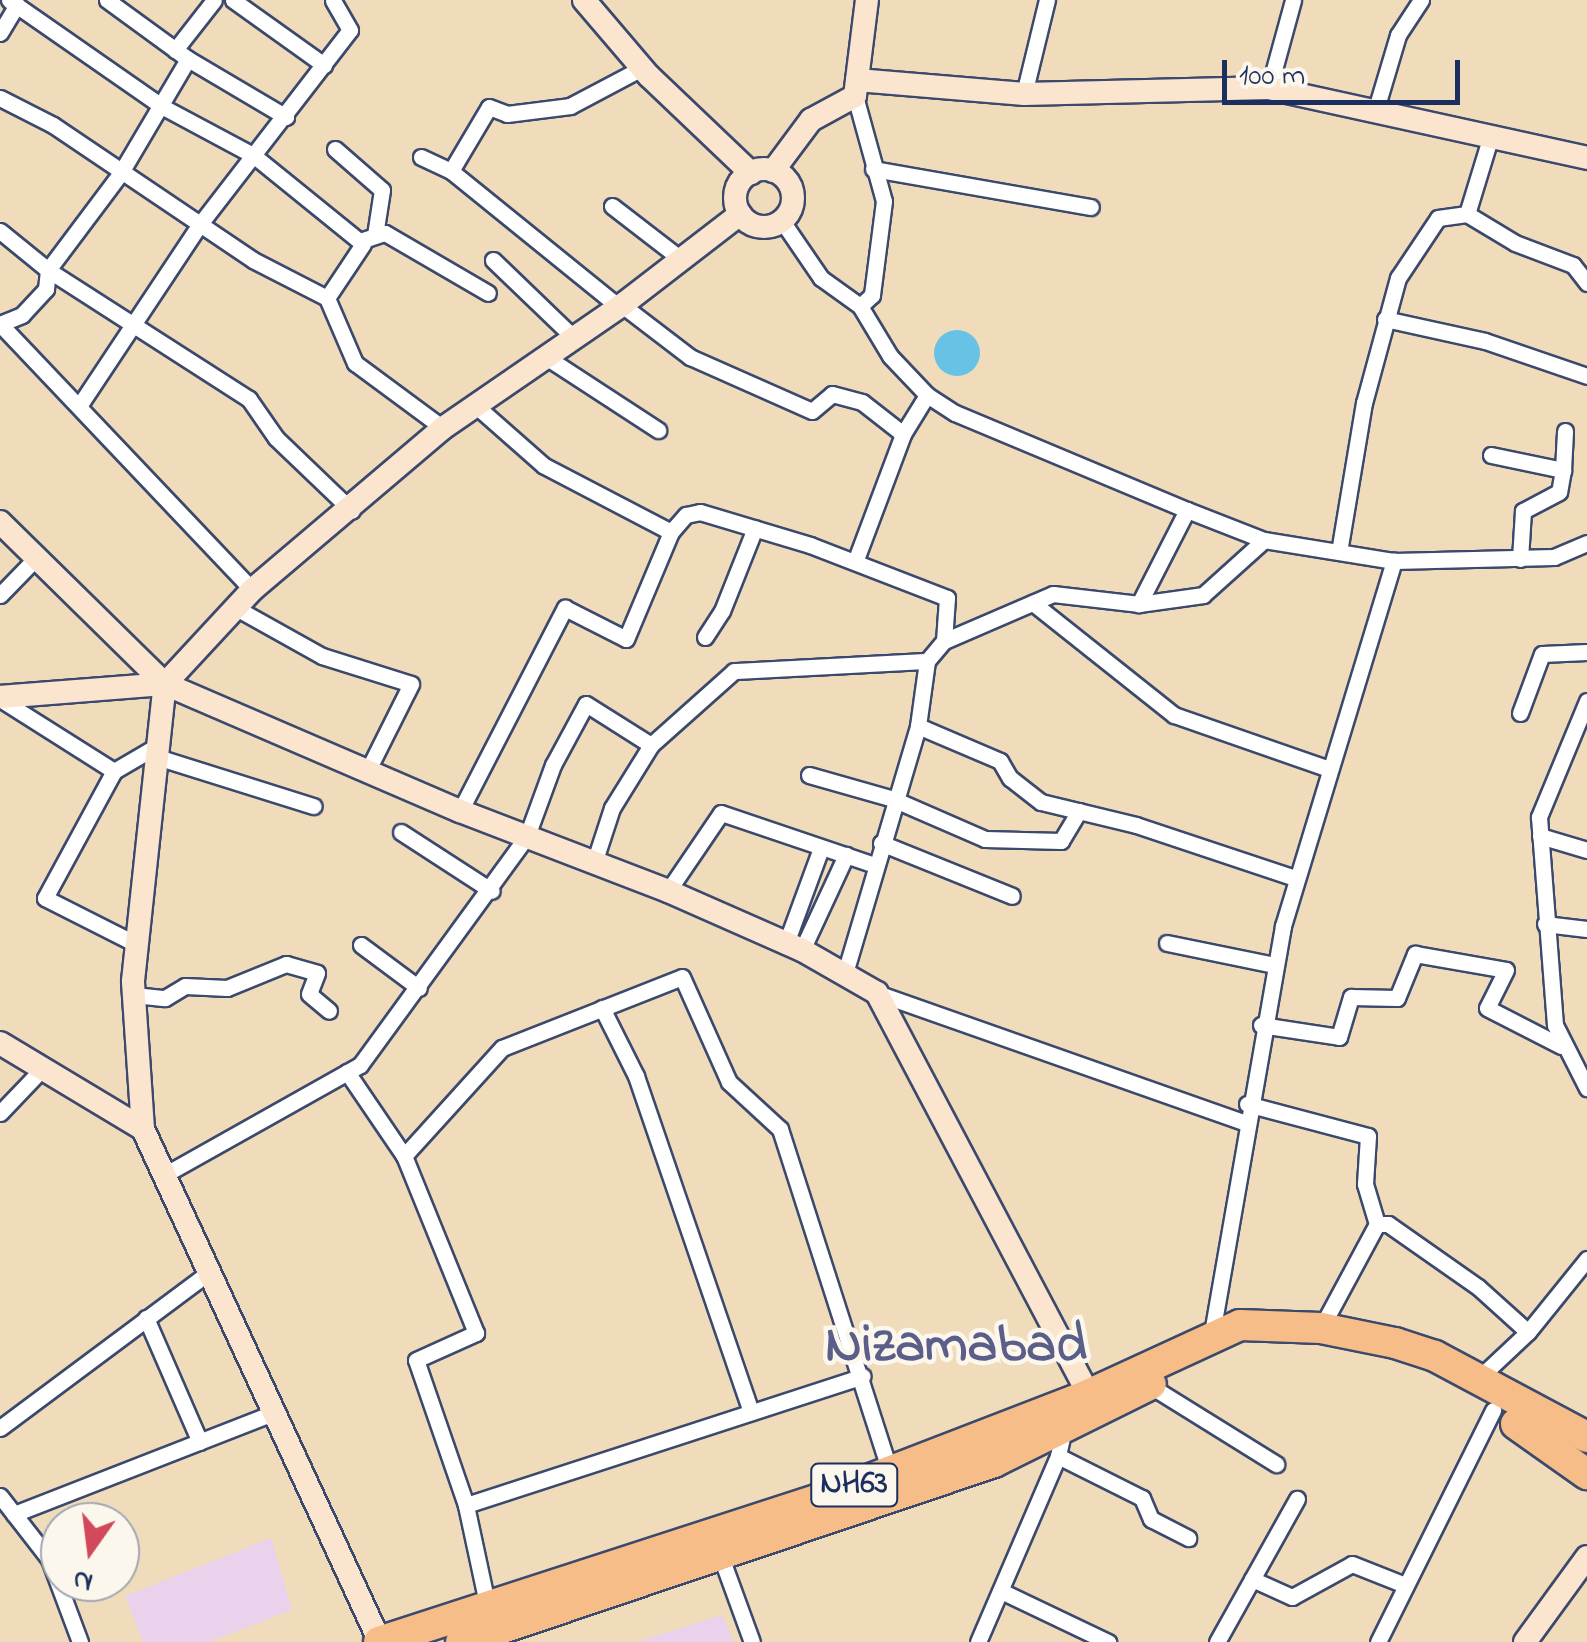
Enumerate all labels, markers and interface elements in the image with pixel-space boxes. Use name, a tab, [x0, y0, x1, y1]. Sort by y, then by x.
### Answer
scale bar	[1227, 40, 1464, 102]
text: 100 m	[1239, 55, 1305, 99]
district label: Nizamabad	[825, 1315, 1087, 1381]
road number: NH63	[809, 1458, 899, 1512]
north arrow	[40, 1502, 140, 1602]
text: N	[69, 1557, 97, 1602]

